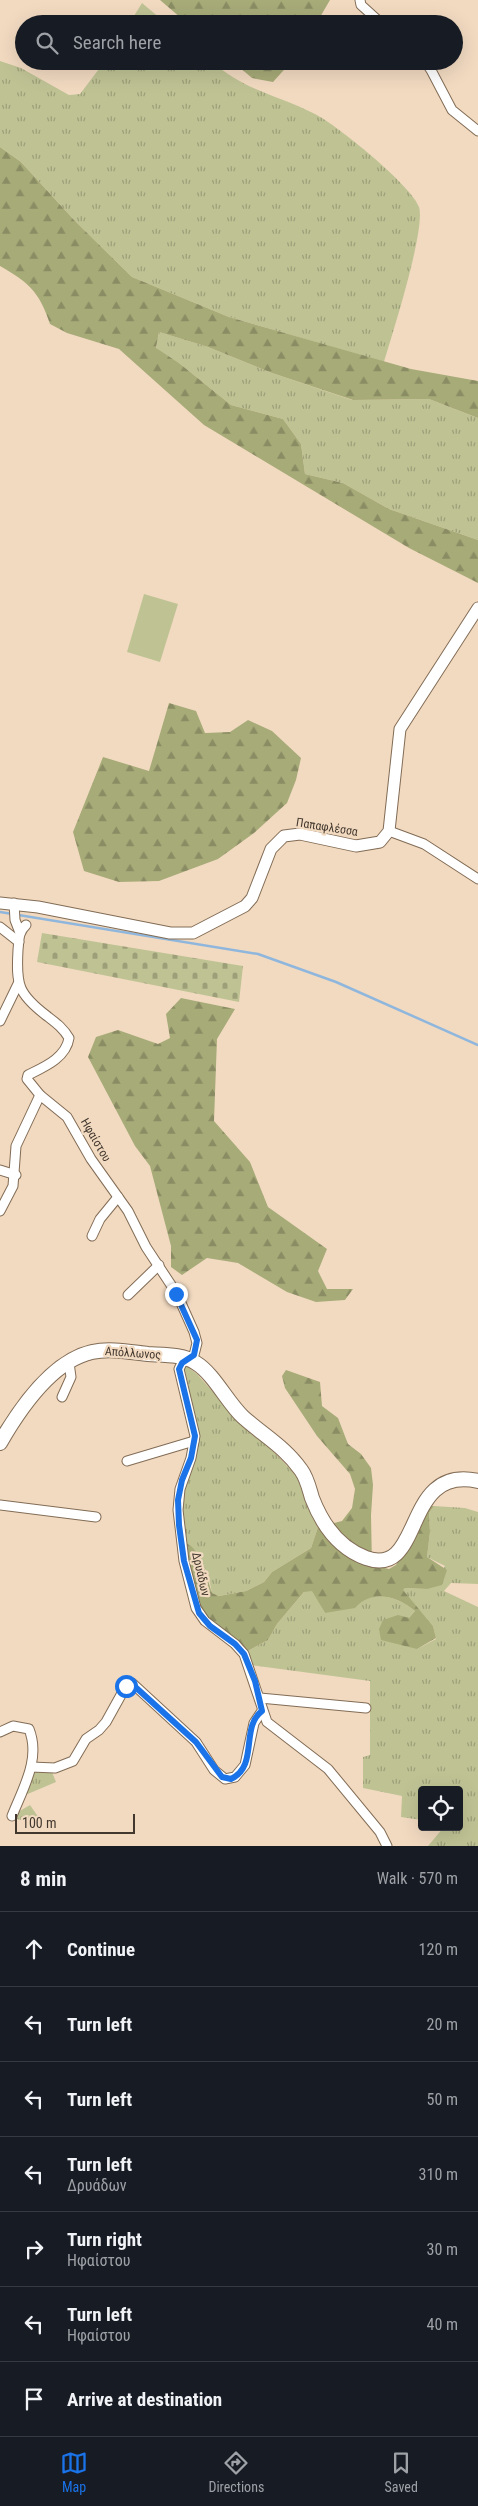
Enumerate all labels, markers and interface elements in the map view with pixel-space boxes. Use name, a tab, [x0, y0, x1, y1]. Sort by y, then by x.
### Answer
search box	[15, 15, 463, 70]
icon: search	[33, 29, 61, 57]
text: Search here	[73, 31, 161, 54]
street label: Παπαφλέσσα	[295, 815, 359, 839]
street label: Ηφαίστου	[78, 1116, 114, 1164]
route end	[165, 1283, 188, 1306]
street label: Απόλλωνος	[105, 1344, 162, 1362]
street label: Δρυάδων	[189, 1551, 213, 1597]
route start	[115, 1675, 138, 1698]
map controls	[418, 1786, 463, 1831]
button: locate	[418, 1786, 463, 1831]
scale bar	[15, 1811, 135, 1834]
text: 100 m	[22, 1815, 57, 1831]
text: 8 min	[20, 1867, 67, 1891]
text: Walk · 570 m	[377, 1869, 458, 1888]
icon: ahead	[20, 1935, 48, 1963]
text: Continue	[67, 1938, 135, 1961]
text: 120 m	[419, 1940, 458, 1959]
icon: left	[20, 2010, 48, 2038]
text: Turn left	[67, 2013, 132, 2036]
text: 20 m	[426, 2015, 458, 2034]
icon: left	[20, 2085, 48, 2113]
text: Turn left	[67, 2088, 132, 2111]
text: 50 m	[426, 2090, 458, 2109]
text: Turn left	[67, 2153, 132, 2176]
icon: left	[20, 2160, 48, 2188]
text: 310 m	[419, 2165, 458, 2184]
text: Δρυάδων	[67, 2176, 127, 2195]
text: Turn right	[67, 2228, 142, 2251]
icon: right	[20, 2235, 48, 2263]
text: 30 m	[426, 2240, 458, 2259]
text: Ηφαίστου	[67, 2251, 131, 2270]
text: Turn left	[67, 2303, 132, 2326]
icon: left	[20, 2310, 48, 2338]
text: 40 m	[426, 2315, 458, 2334]
text: Ηφαίστου	[67, 2326, 131, 2345]
icon: arrive	[20, 2385, 48, 2413]
text: Arrive at destination	[67, 2388, 222, 2411]
tab: Map	[60, 2449, 88, 2495]
tab: Directions	[208, 2449, 264, 2495]
tab: Saved	[385, 2449, 418, 2495]

